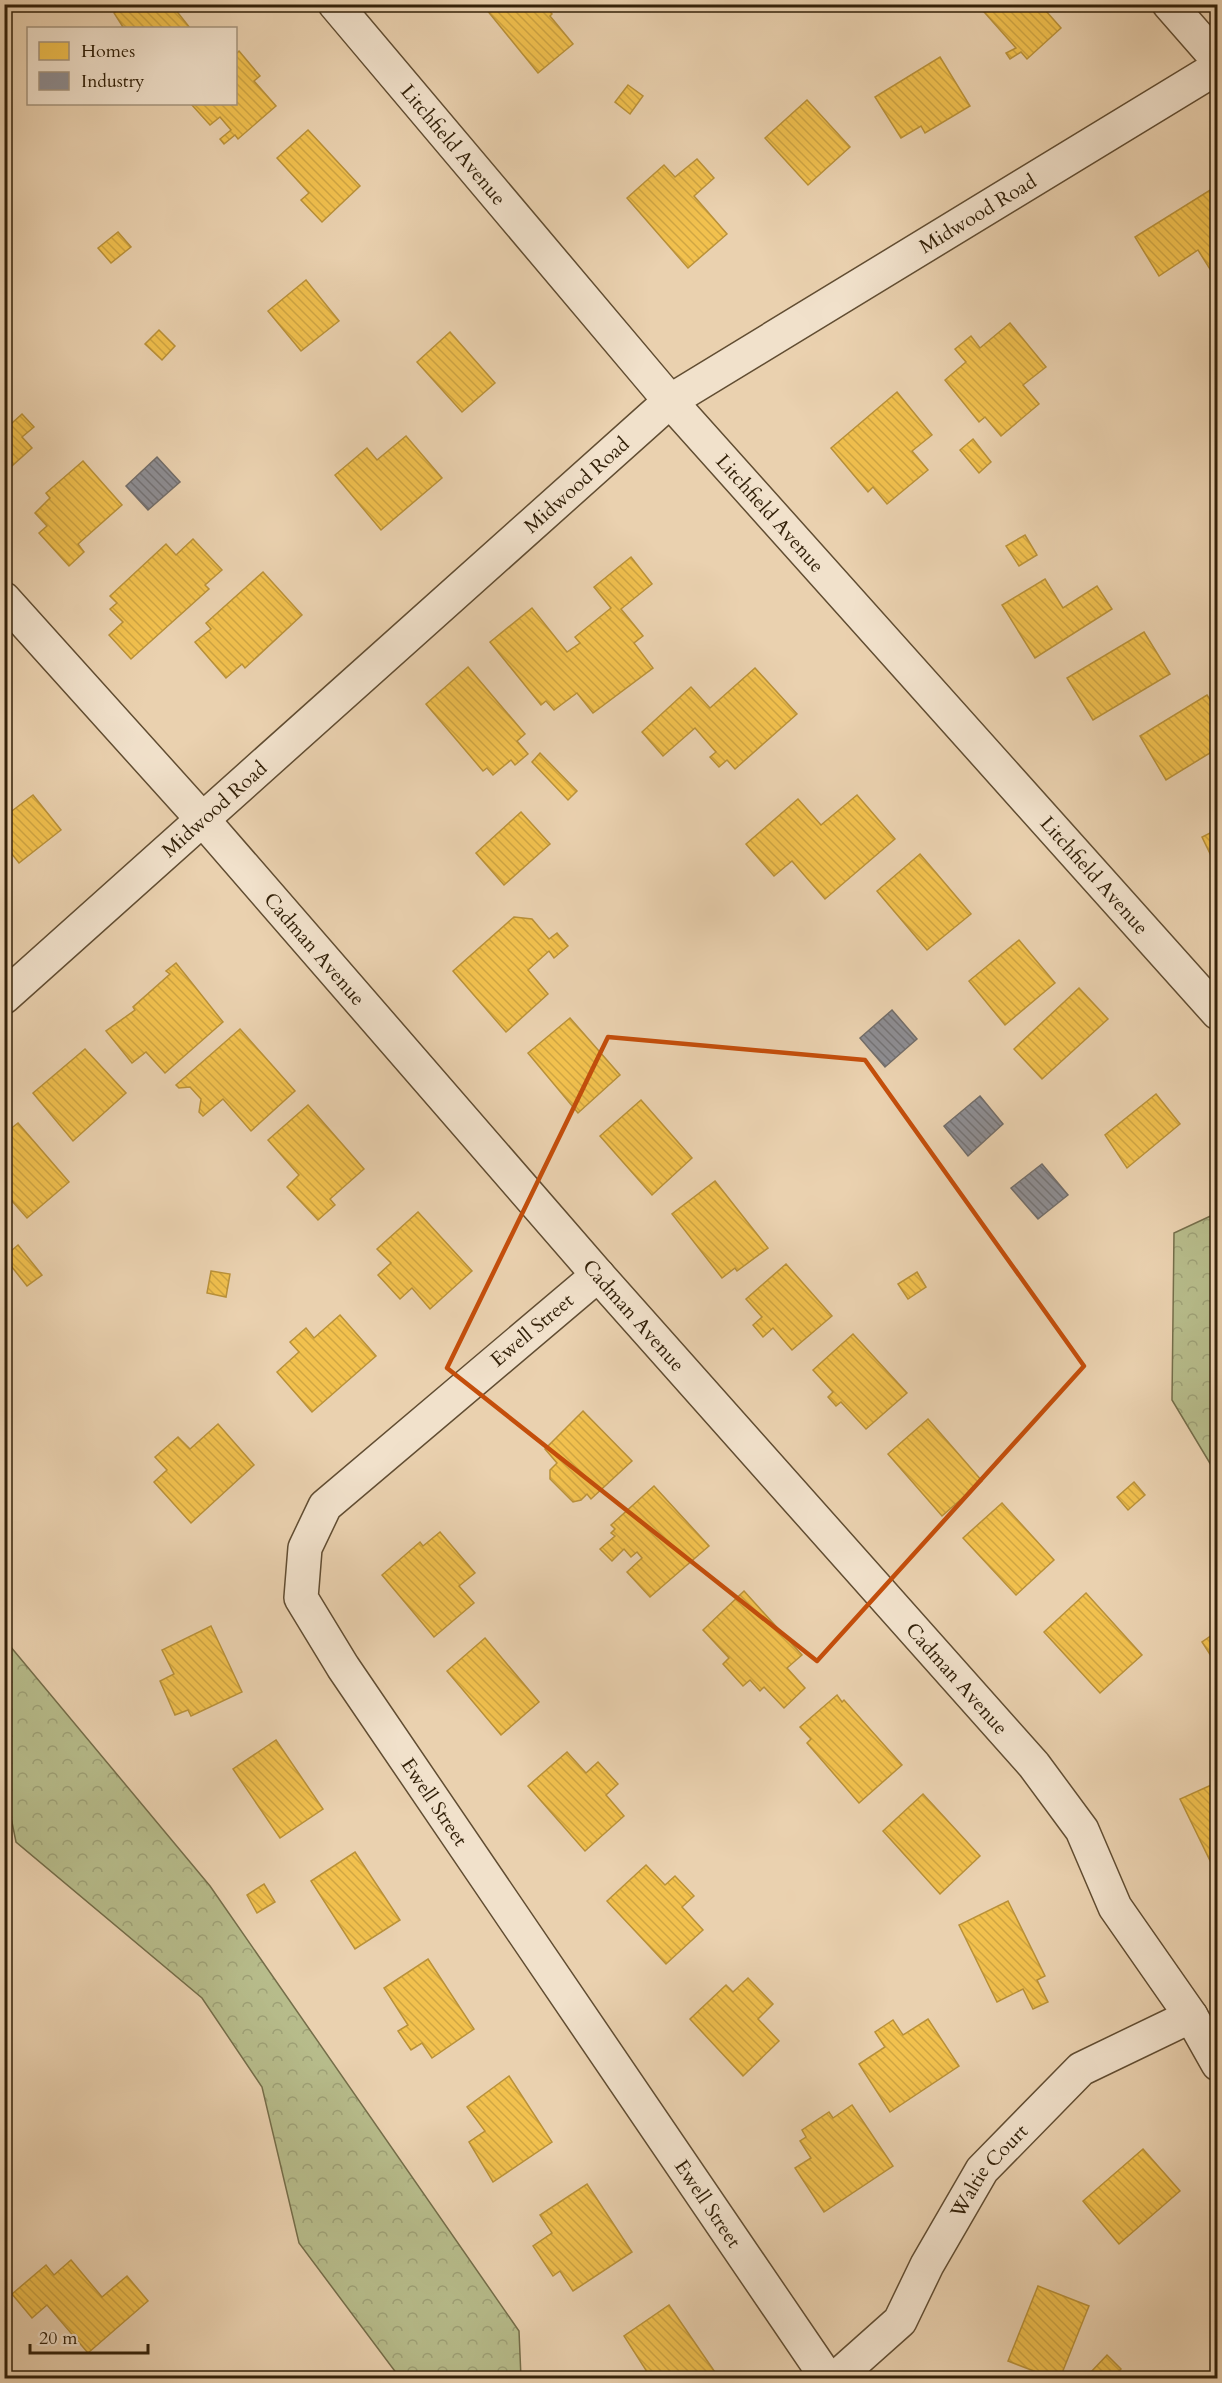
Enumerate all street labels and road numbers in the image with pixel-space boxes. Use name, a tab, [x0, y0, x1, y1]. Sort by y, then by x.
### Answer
street label: Litchfield Avenue	[395, 78, 513, 211]
street label: Midwood Road	[914, 167, 1042, 260]
street label: Midwood Road	[518, 430, 635, 539]
street label: Litchfield Avenue	[710, 448, 831, 578]
street label: Midwood Road	[156, 754, 273, 863]
street label: Litchfield Avenue	[1034, 810, 1155, 940]
street label: Cadman Avenue	[258, 886, 372, 1011]
street label: Cadman Avenue	[577, 1253, 691, 1377]
street label: Ewell Street	[485, 1287, 580, 1373]
street label: Cadman Avenue	[900, 1617, 1014, 1740]
street label: Ewell Street	[395, 1752, 475, 1852]
street label: Waltie Court	[943, 2117, 1034, 2224]
street label: Ewell Street	[669, 2154, 748, 2253]

